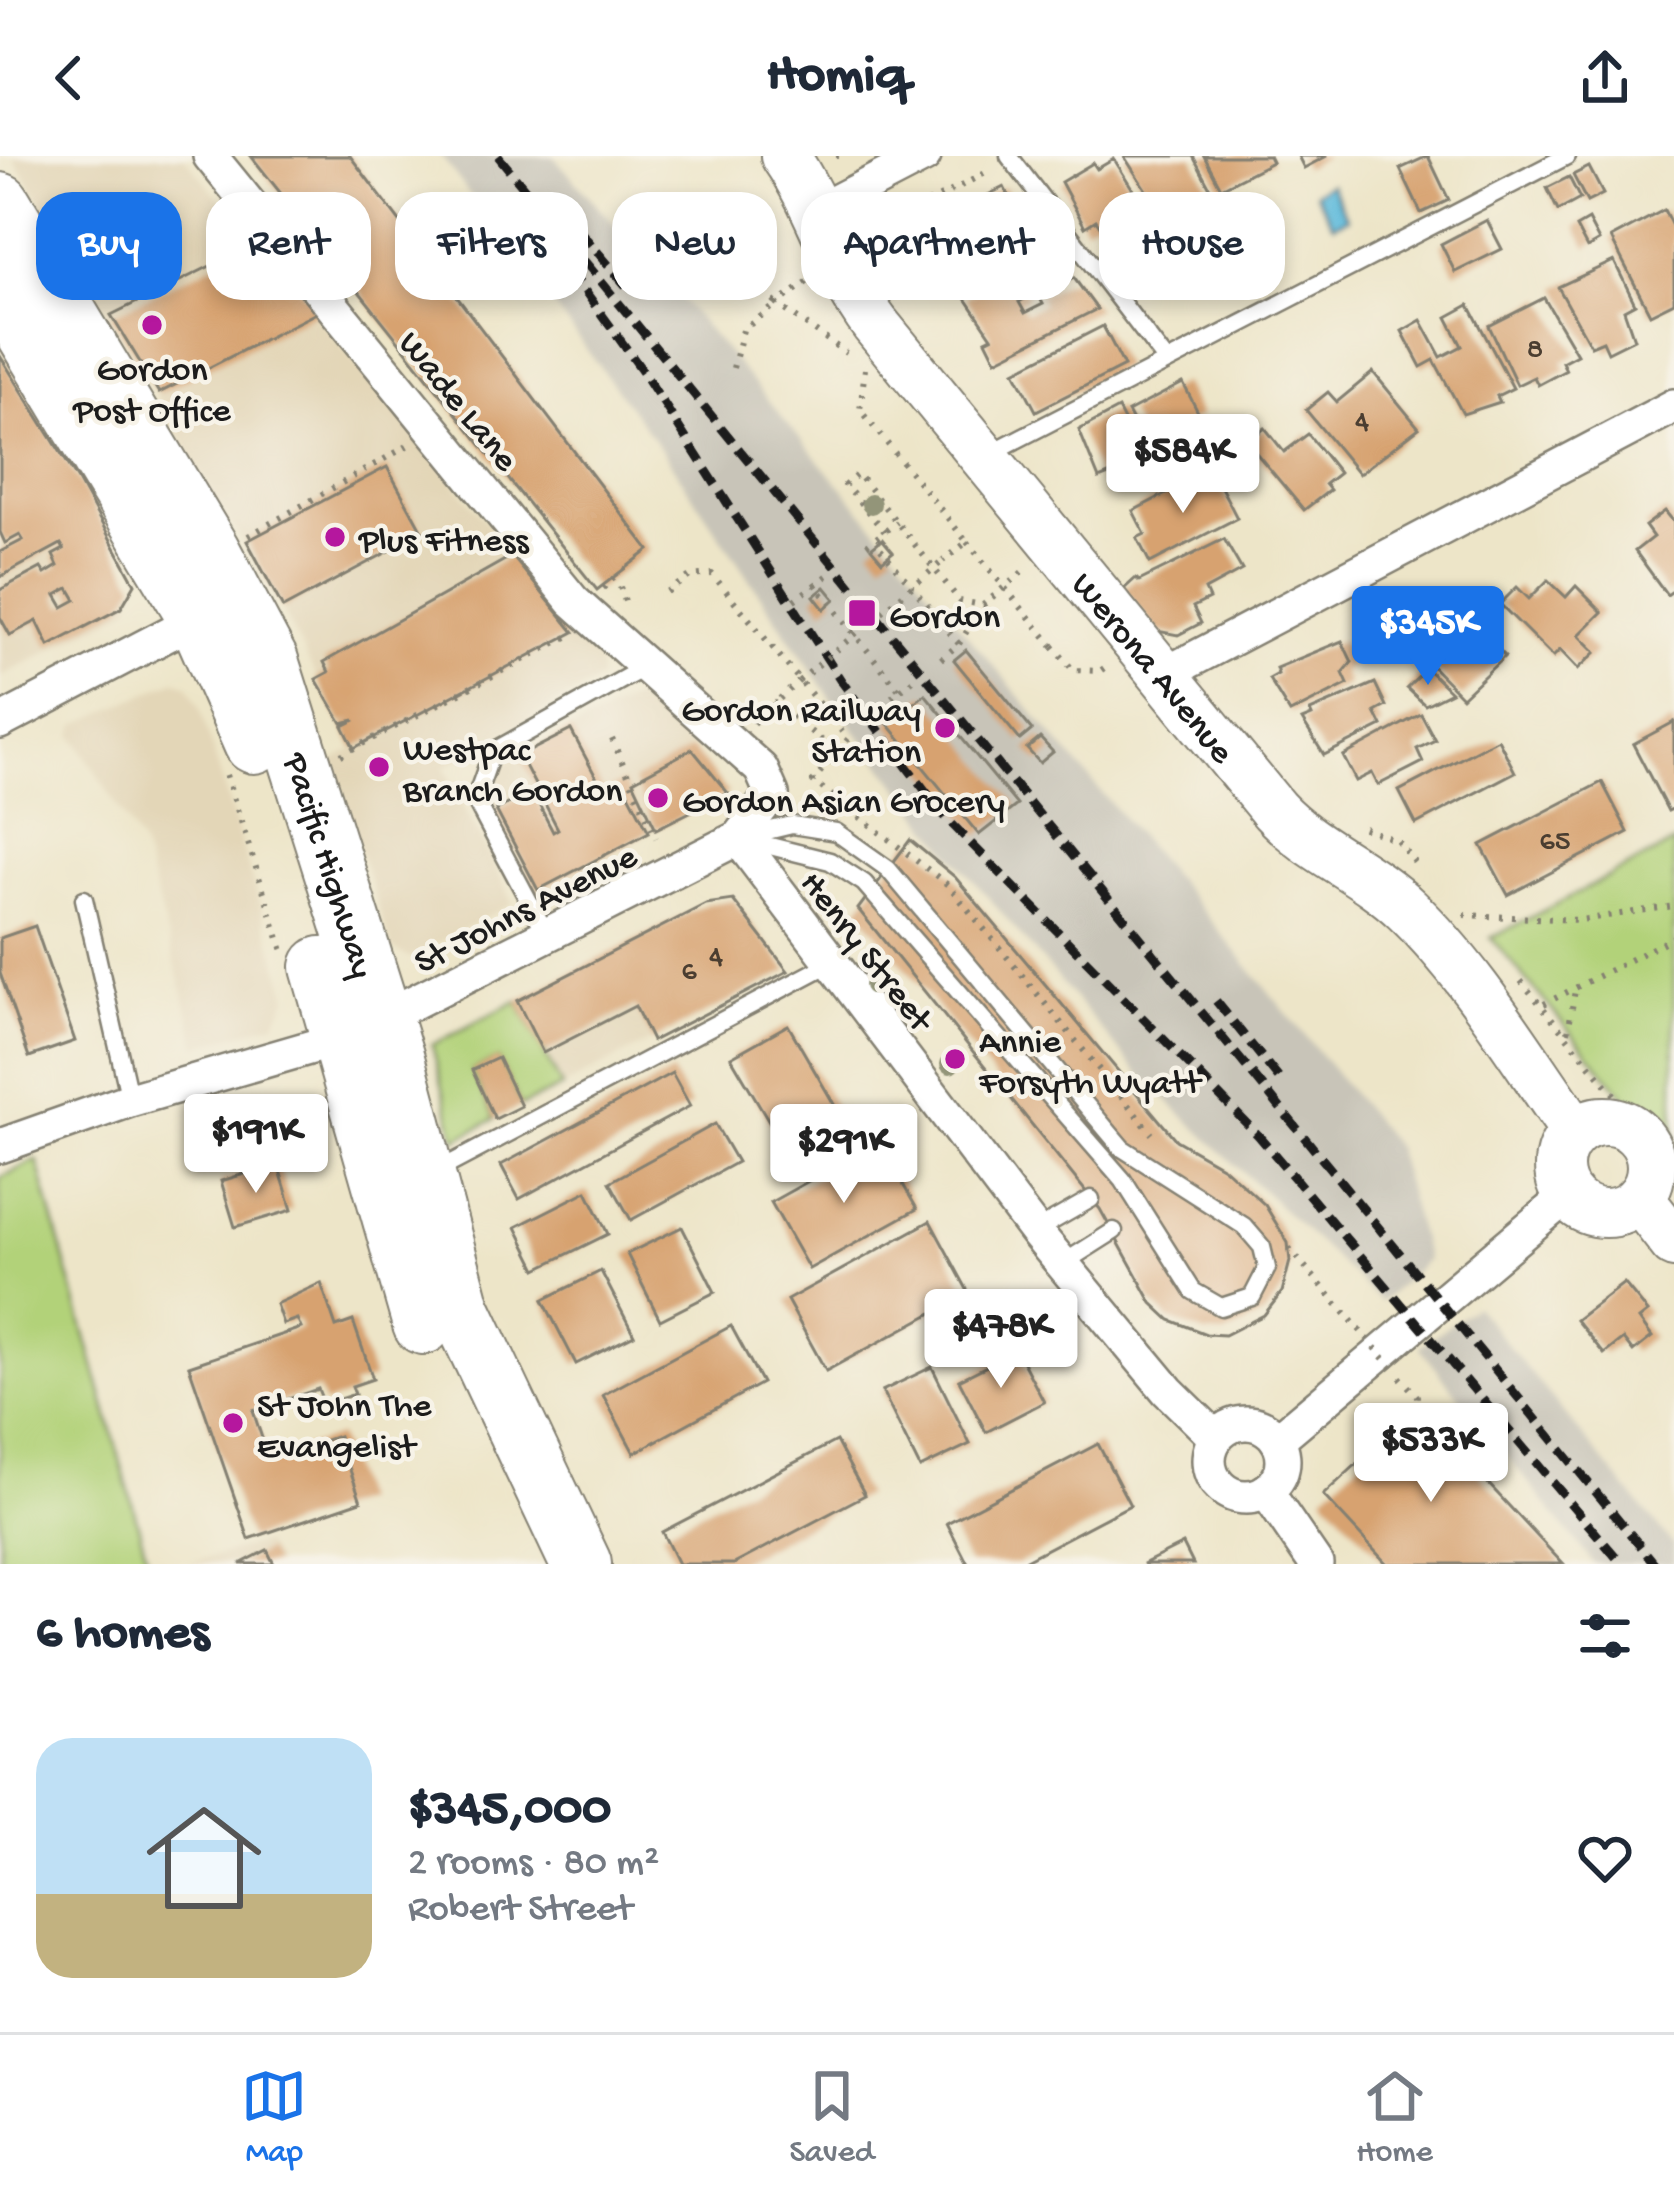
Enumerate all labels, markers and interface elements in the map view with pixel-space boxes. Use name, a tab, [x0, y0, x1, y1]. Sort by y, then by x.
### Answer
icon: back	[36, 45, 102, 111]
icon: share	[1572, 45, 1638, 111]
text: Homiq	[766, 46, 908, 110]
chip: Buy	[36, 192, 182, 300]
chip: Rent	[206, 192, 371, 300]
chip: Filters	[395, 192, 588, 300]
chip: New	[612, 192, 777, 300]
chip: Apartment	[801, 192, 1075, 300]
chip: House	[1099, 192, 1285, 300]
marker: Gordon Post Office	[139, 312, 165, 338]
street label: Wade Lane	[386, 324, 526, 482]
house number: 8	[1527, 334, 1543, 369]
place label: Gordon Post Office	[72, 351, 231, 435]
house number: 4	[1355, 406, 1369, 441]
pin: $584K	[1099, 414, 1267, 516]
text: $584K	[1133, 430, 1233, 476]
place label: Plus Fitness	[358, 522, 530, 565]
marker: Plus Fitness	[322, 524, 348, 550]
street label: Werona Avenue	[1059, 566, 1242, 774]
pin: $345K	[1344, 586, 1512, 688]
marker: Gordon	[846, 597, 878, 629]
place label: Gordon	[889, 598, 1000, 641]
text: $345K	[1379, 602, 1477, 648]
place label: Gordon Railway Station	[681, 692, 921, 776]
marker: Gordon Railway Station	[932, 715, 958, 741]
place label: Westpac Branch Gordon	[402, 731, 622, 815]
street label: Pacific Highway	[270, 748, 382, 984]
marker: Westpac Branch Gordon	[366, 754, 392, 780]
place label: Gordon Asian Grocery	[682, 783, 1005, 826]
marker: Gordon Asian Grocery	[645, 785, 671, 811]
house number: 65	[1540, 826, 1570, 861]
street label: St Johns Avenue	[408, 837, 646, 986]
street label: Henry Street	[788, 864, 942, 1044]
house number: 4	[709, 941, 723, 976]
house number: 6	[681, 956, 697, 991]
place label: Annie Forsyth Wyatt	[978, 1023, 1203, 1107]
marker: Annie Forsyth Wyatt	[942, 1046, 968, 1072]
pin: $191K	[172, 1094, 340, 1196]
pin: $291K	[760, 1104, 928, 1206]
text: $191K	[211, 1110, 301, 1156]
text: $291K	[797, 1120, 891, 1166]
pin: $478K	[917, 1289, 1085, 1391]
text: $478K	[951, 1305, 1051, 1351]
place label: St John The Evangelist	[257, 1387, 432, 1471]
pin: $533K	[1347, 1403, 1515, 1505]
marker: St John The Evangelist	[220, 1410, 246, 1436]
text: $533K	[1381, 1419, 1481, 1465]
icon: filters	[1572, 1603, 1638, 1669]
text: 6 homes	[36, 1606, 209, 1666]
text: $345,000	[408, 1782, 611, 1842]
icon: home	[132, 1786, 276, 1930]
icon: heart	[1572, 1825, 1638, 1891]
text: 2 rooms · 80 m²	[408, 1842, 659, 1888]
text: Robert Street	[408, 1888, 632, 1934]
tab: Map	[241, 2063, 307, 2173]
tab: Saved	[789, 2063, 874, 2173]
tab: Home	[1356, 2063, 1433, 2173]

